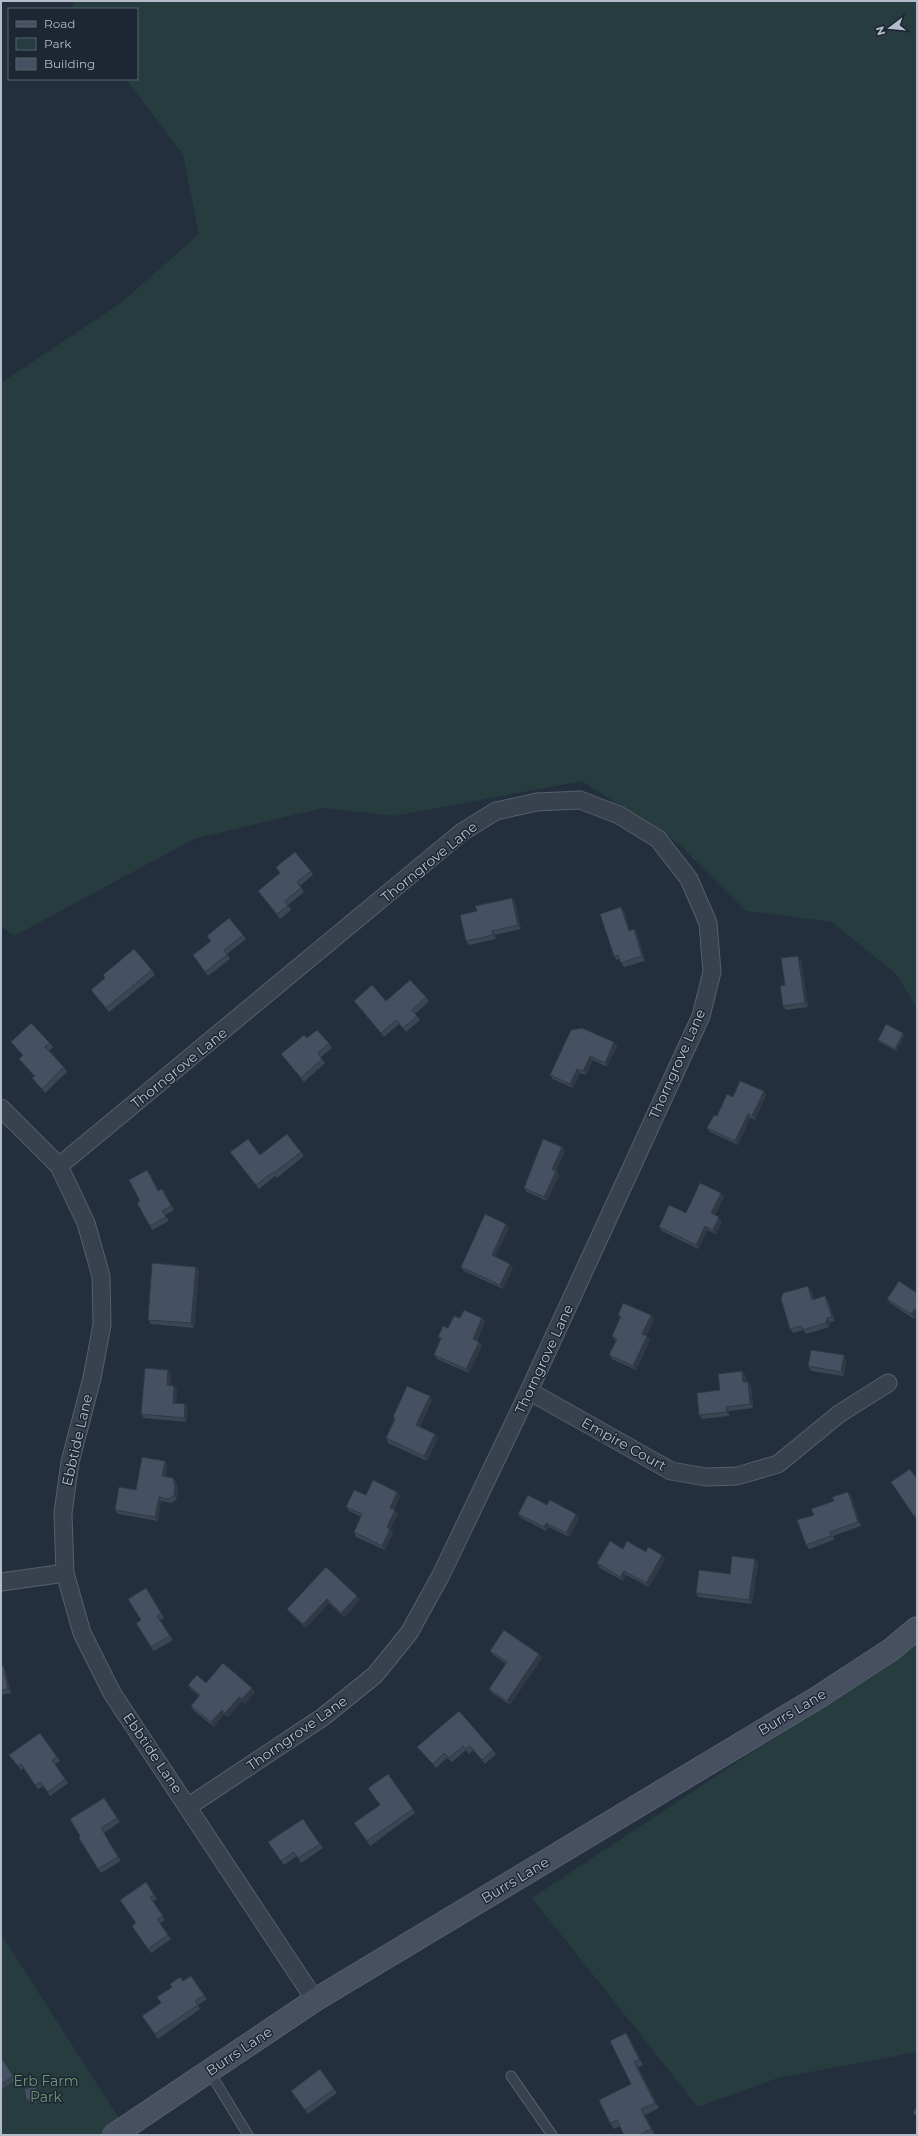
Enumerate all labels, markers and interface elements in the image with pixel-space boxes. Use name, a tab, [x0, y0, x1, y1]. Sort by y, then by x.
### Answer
legend	[8, 8, 138, 80]
north arrow	[870, 8, 910, 48]
text: Road	[44, 16, 75, 31]
text: N	[872, 25, 888, 37]
text: Park	[44, 36, 72, 51]
text: Building	[44, 56, 95, 71]
street label: Thorngrove Lane	[377, 818, 481, 906]
street label: Thorngrove Lane	[645, 1006, 709, 1122]
street label: Thorngrove Lane	[127, 1024, 231, 1112]
street label: Thorngrove Lane	[511, 1301, 577, 1417]
street label: Ebbtide Lane	[58, 1392, 96, 1488]
street label: Empire Court	[578, 1413, 670, 1475]
street label: Burrs Lane	[755, 1685, 829, 1739]
street label: Thorngrove Lane	[243, 1692, 351, 1774]
street label: Ebbtide Lane	[119, 1709, 187, 1797]
street label: Burrs Lane	[478, 1853, 552, 1907]
street label: Burrs Lane	[202, 2022, 276, 2080]
park label: Erb Farm Park	[13, 2072, 79, 2106]

